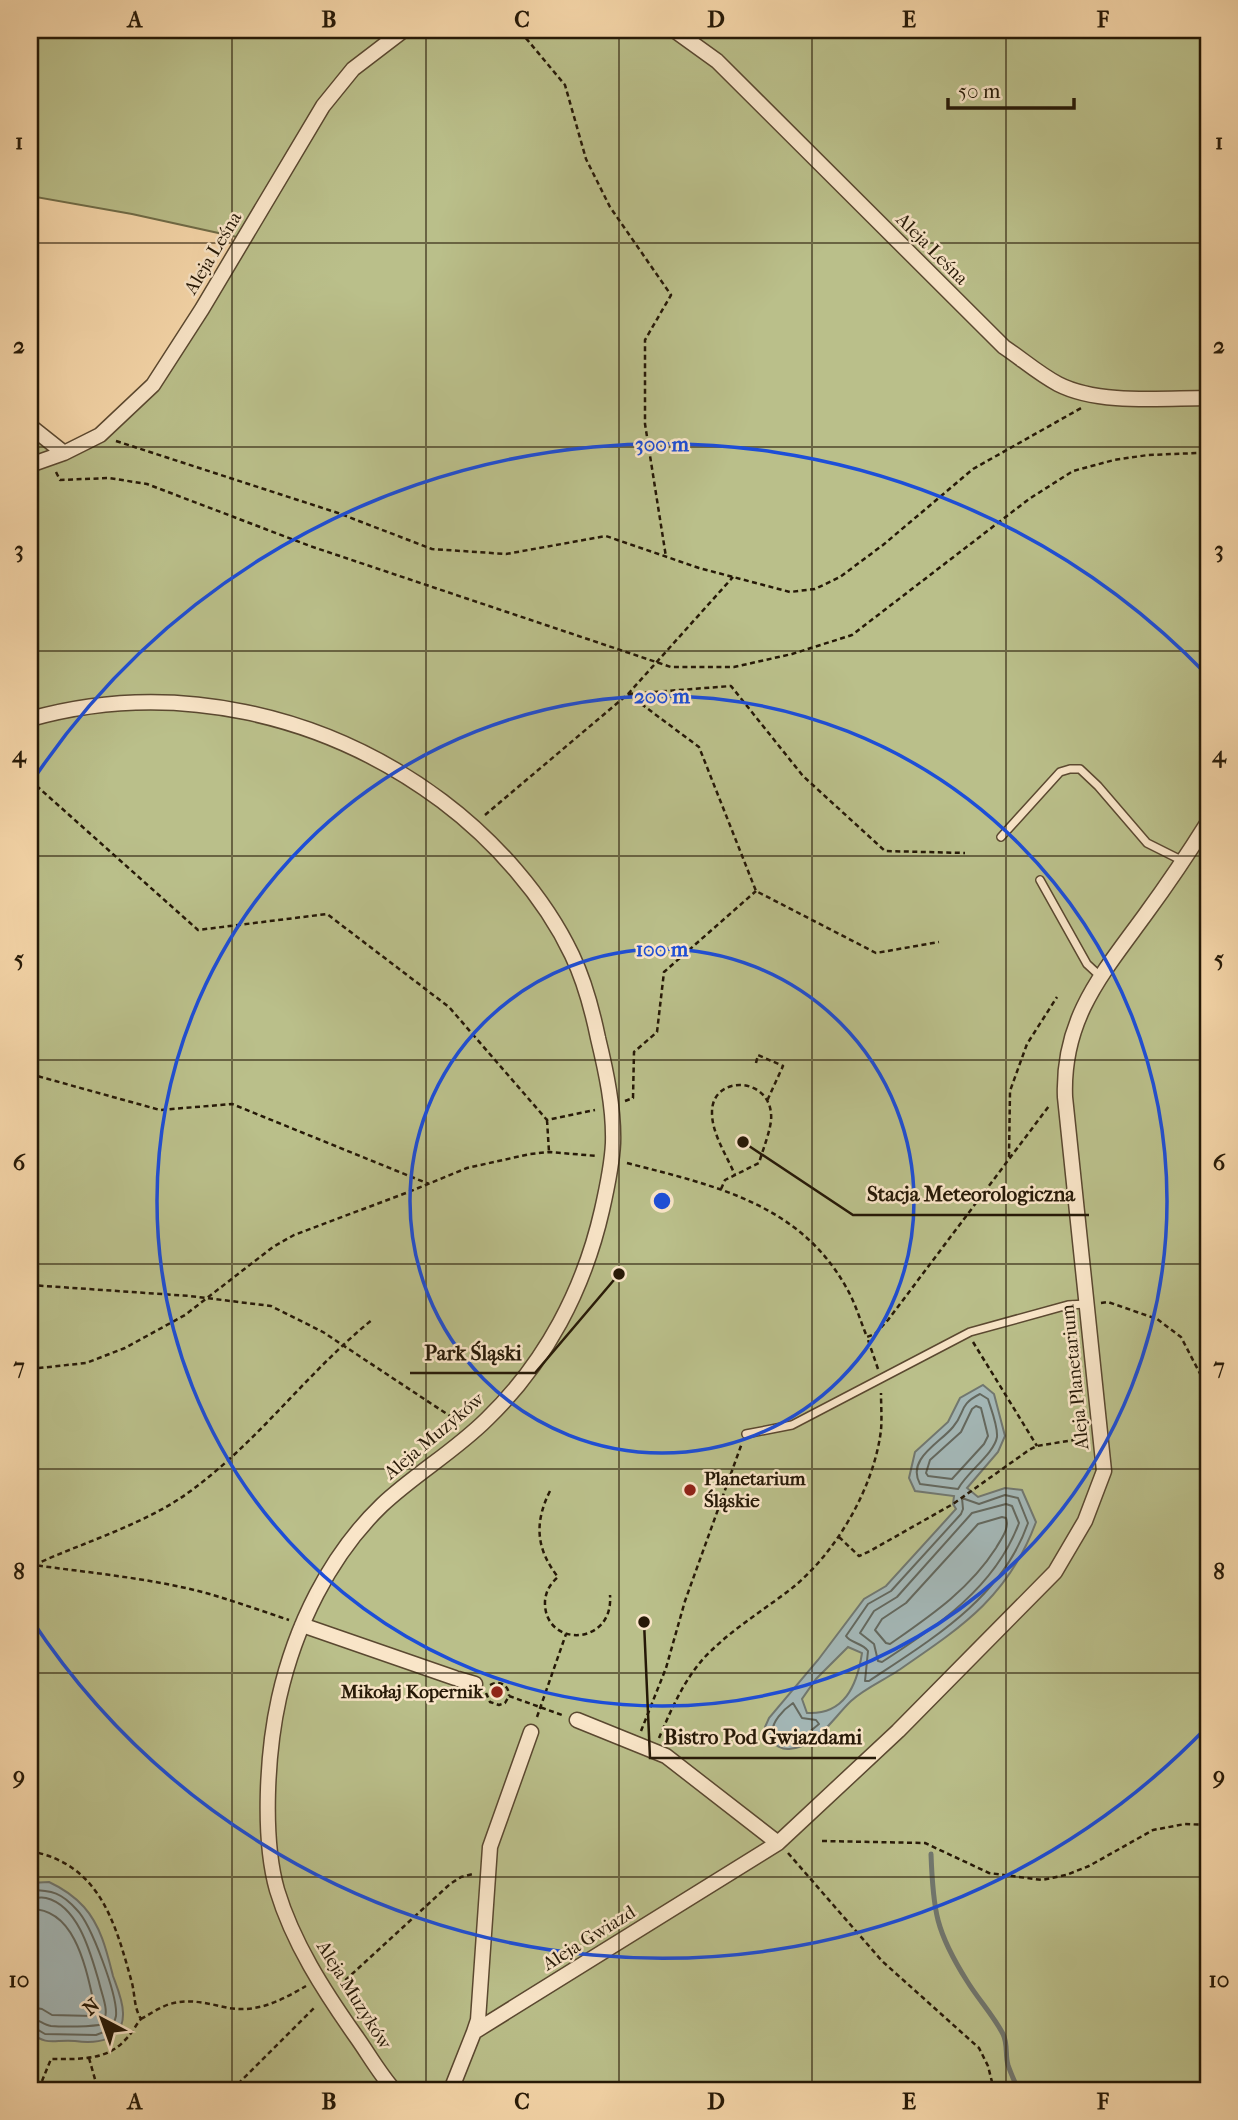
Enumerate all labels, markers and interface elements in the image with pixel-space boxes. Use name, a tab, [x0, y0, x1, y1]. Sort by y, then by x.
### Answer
text: A	[126, 6, 144, 33]
text: B	[322, 6, 337, 33]
text: C	[514, 6, 530, 33]
text: D	[707, 6, 725, 33]
text: E	[902, 6, 916, 33]
text: F	[1096, 6, 1110, 33]
scale bar	[948, 66, 1074, 110]
text: 50 m	[958, 79, 1001, 103]
text: 1	[15, 128, 23, 155]
text: 1	[1215, 128, 1223, 155]
street label: Aleja Leśna	[179, 208, 246, 299]
street label: Aleja Leśna	[891, 208, 973, 290]
text: 2	[13, 332, 25, 359]
text: 2	[1213, 332, 1225, 359]
text: 300 m	[635, 432, 689, 456]
text: 3	[14, 536, 24, 563]
text: 3	[1214, 536, 1224, 563]
text: 200 m	[634, 684, 691, 708]
text: 4	[11, 741, 27, 768]
text: 4	[1211, 741, 1227, 768]
text: 100 m	[636, 937, 689, 961]
text: 5	[14, 945, 24, 972]
text: 5	[1214, 945, 1224, 972]
text: 6	[13, 1149, 26, 1176]
text: 6	[1213, 1149, 1226, 1176]
callout: Stacja Meteorologiczna	[853, 1173, 1089, 1215]
text: Stacja Meteorologiczna	[867, 1182, 1076, 1206]
centre of rings	[650, 1189, 674, 1213]
street label: Aleja Planetarium	[1056, 1303, 1094, 1452]
callout: Park Śląski	[410, 1331, 535, 1373]
text: Park Śląski	[424, 1340, 522, 1366]
text: 7	[12, 1353, 25, 1380]
text: 7	[1212, 1353, 1225, 1380]
street label: Aleja Muzyków	[379, 1387, 489, 1485]
place label: Planetarium Śląskie	[704, 1468, 806, 1513]
marker: Planetarium Śląskie	[682, 1482, 698, 1498]
text: 8	[13, 1558, 25, 1585]
text: 8	[1213, 1558, 1225, 1585]
place label: Mikołaj Kopernik	[340, 1681, 484, 1703]
marker: Mikołaj Kopernik	[489, 1684, 505, 1700]
callout: Bistro Pod Gwiazdami	[650, 1716, 876, 1758]
text: Bistro Pod Gwiazdami	[664, 1725, 863, 1749]
text: 9	[12, 1762, 25, 1789]
text: 9	[1212, 1762, 1225, 1789]
street label: Aleja Gwiazd	[538, 1900, 640, 1976]
street label: Aleja Muzyków	[311, 1936, 397, 2054]
text: 10	[9, 1966, 29, 1993]
text: 10	[1209, 1966, 1229, 1993]
north arrow	[66, 1983, 136, 2054]
text: N	[79, 1994, 105, 2020]
text: A	[126, 2088, 144, 2115]
text: B	[322, 2088, 337, 2115]
text: C	[514, 2088, 530, 2115]
text: D	[707, 2088, 725, 2115]
text: E	[902, 2088, 916, 2115]
text: F	[1096, 2088, 1110, 2115]

